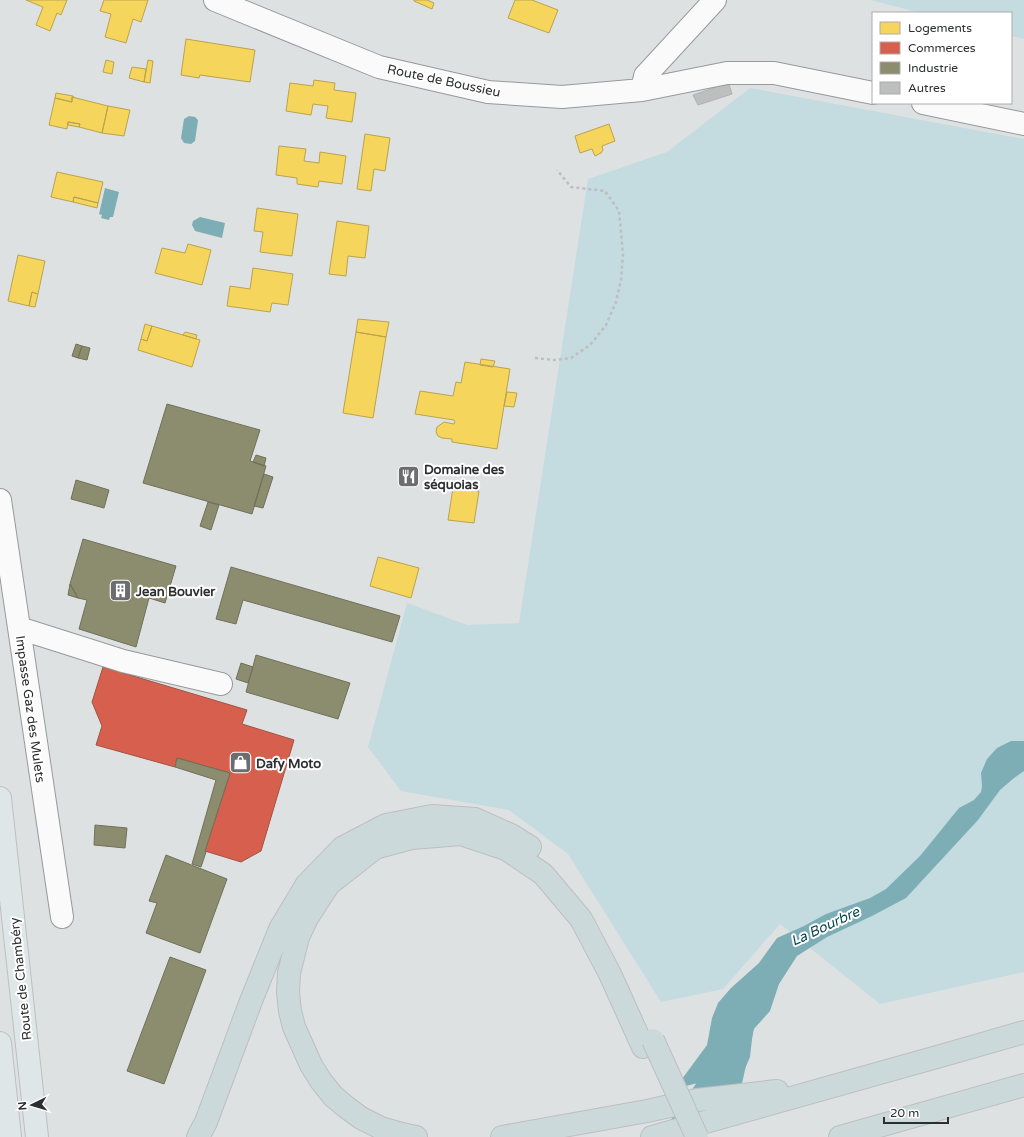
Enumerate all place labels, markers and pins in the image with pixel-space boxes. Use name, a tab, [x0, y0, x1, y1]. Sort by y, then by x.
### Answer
place label: Domaine des séquoias	[424, 462, 504, 493]
restaurant icon: Domaine des séquoias	[396, 463, 422, 489]
building icon: Jean Bouvier	[108, 578, 134, 604]
place label: Jean Bouvier	[135, 584, 216, 600]
shop icon: Dafy Moto	[228, 750, 254, 776]
place label: Dafy Moto	[256, 756, 321, 772]

